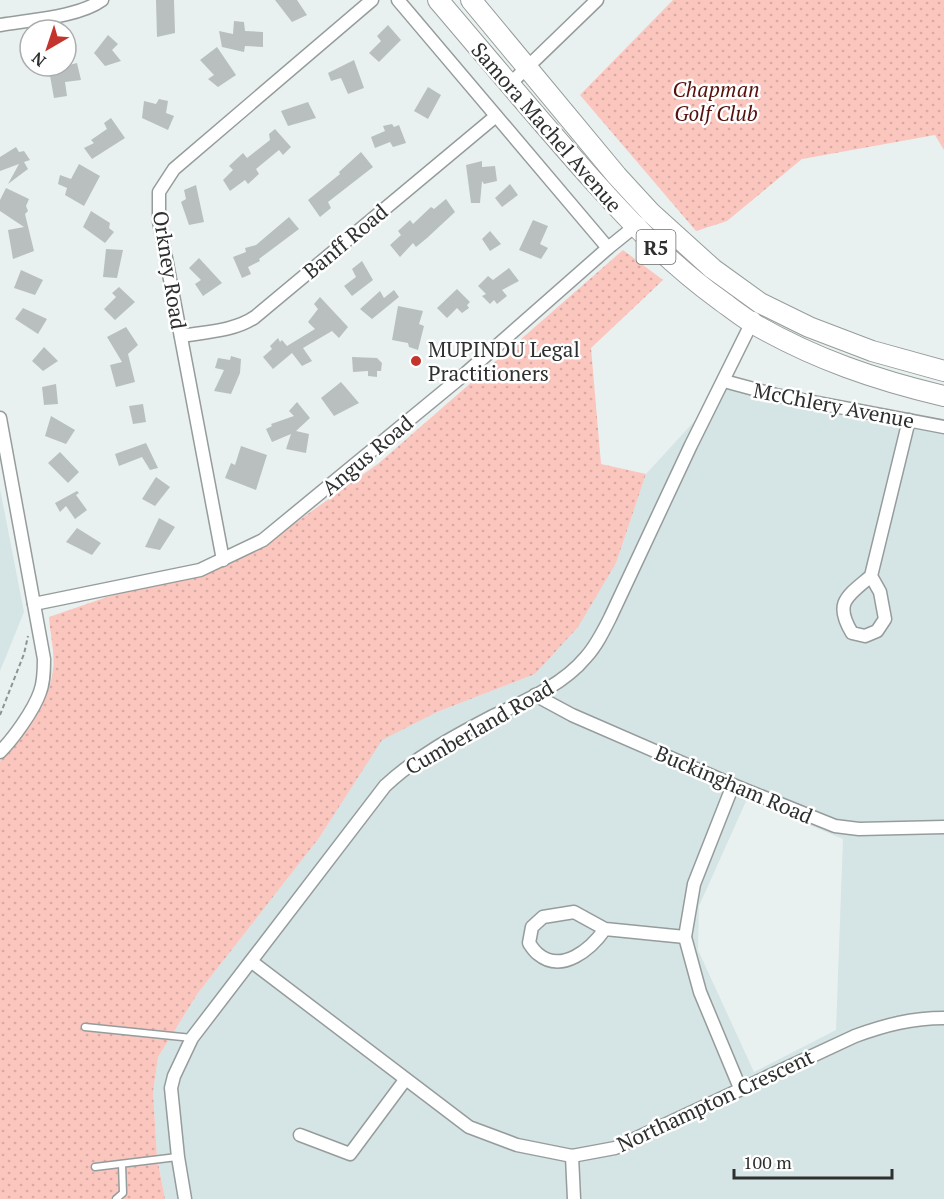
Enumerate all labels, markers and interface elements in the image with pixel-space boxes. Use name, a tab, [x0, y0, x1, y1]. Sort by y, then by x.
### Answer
north arrow	[18, 18, 78, 78]
street label: Samora Machel Avenue	[465, 36, 629, 218]
text: N	[27, 47, 50, 72]
park label: Chapman Golf Club	[673, 75, 759, 127]
street label: Banff Road	[297, 197, 393, 285]
street label: Orkney Road	[147, 209, 193, 332]
road number: R5	[636, 230, 676, 264]
place label: MUPINDU Legal Practitioners	[428, 335, 580, 387]
marker: MUPINDU Legal Practitioners	[409, 354, 423, 368]
street label: McChlery Avenue	[751, 376, 917, 434]
street label: Angus Road	[315, 408, 419, 501]
street label: Cumberland Road	[400, 673, 559, 781]
street label: Buckingham Road	[651, 738, 817, 830]
street label: Northampton Crescent	[612, 1042, 818, 1158]
scale bar	[734, 1142, 892, 1180]
text: 100 m	[743, 1150, 792, 1174]

